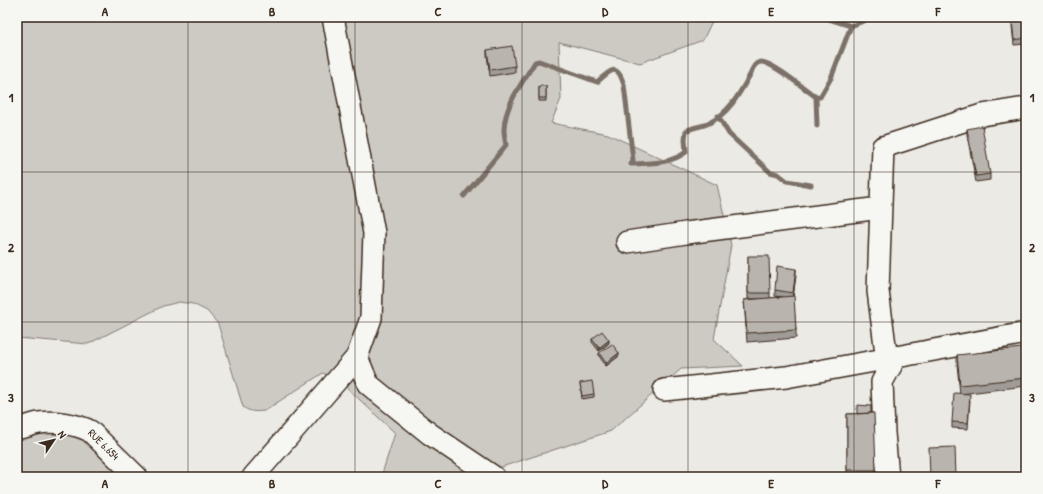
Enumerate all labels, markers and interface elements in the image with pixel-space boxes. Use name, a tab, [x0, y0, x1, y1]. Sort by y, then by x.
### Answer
text: A	[102, 2, 109, 20]
text: B	[269, 2, 276, 20]
text: C	[434, 2, 442, 20]
text: D	[602, 2, 609, 20]
text: E	[768, 2, 774, 20]
text: F	[935, 2, 942, 20]
text: 1	[9, 88, 14, 106]
text: 1	[1030, 88, 1035, 106]
text: 2	[8, 238, 15, 256]
text: 2	[1029, 238, 1036, 256]
text: 3	[8, 388, 14, 406]
text: 3	[1029, 388, 1035, 406]
north arrow	[34, 420, 74, 460]
street label: RUE 6.654	[85, 426, 122, 463]
text: N	[55, 428, 70, 441]
text: A	[102, 474, 109, 492]
text: B	[269, 474, 276, 492]
text: C	[434, 474, 442, 492]
text: D	[602, 474, 609, 492]
text: E	[768, 474, 774, 492]
text: F	[935, 474, 942, 492]

